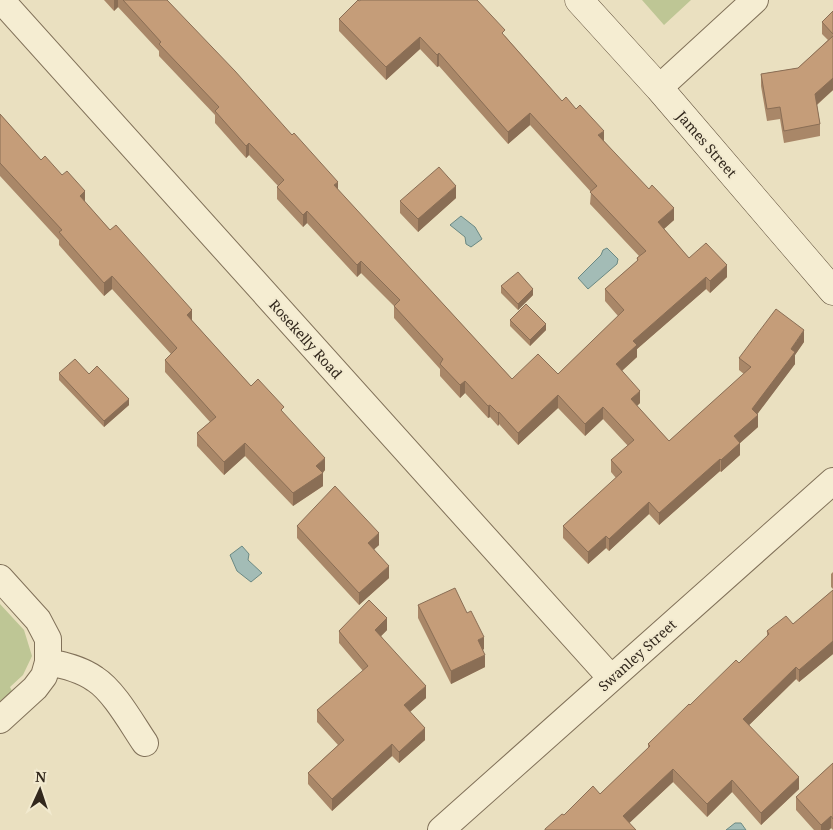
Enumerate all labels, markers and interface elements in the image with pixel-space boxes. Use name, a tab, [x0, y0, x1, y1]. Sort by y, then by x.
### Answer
street label: James Street	[672, 106, 741, 181]
street label: Rosekelly Road	[265, 295, 347, 383]
street label: Swanley Street	[594, 615, 680, 695]
north arrow	[15, 765, 65, 815]
text: N	[35, 767, 47, 786]

